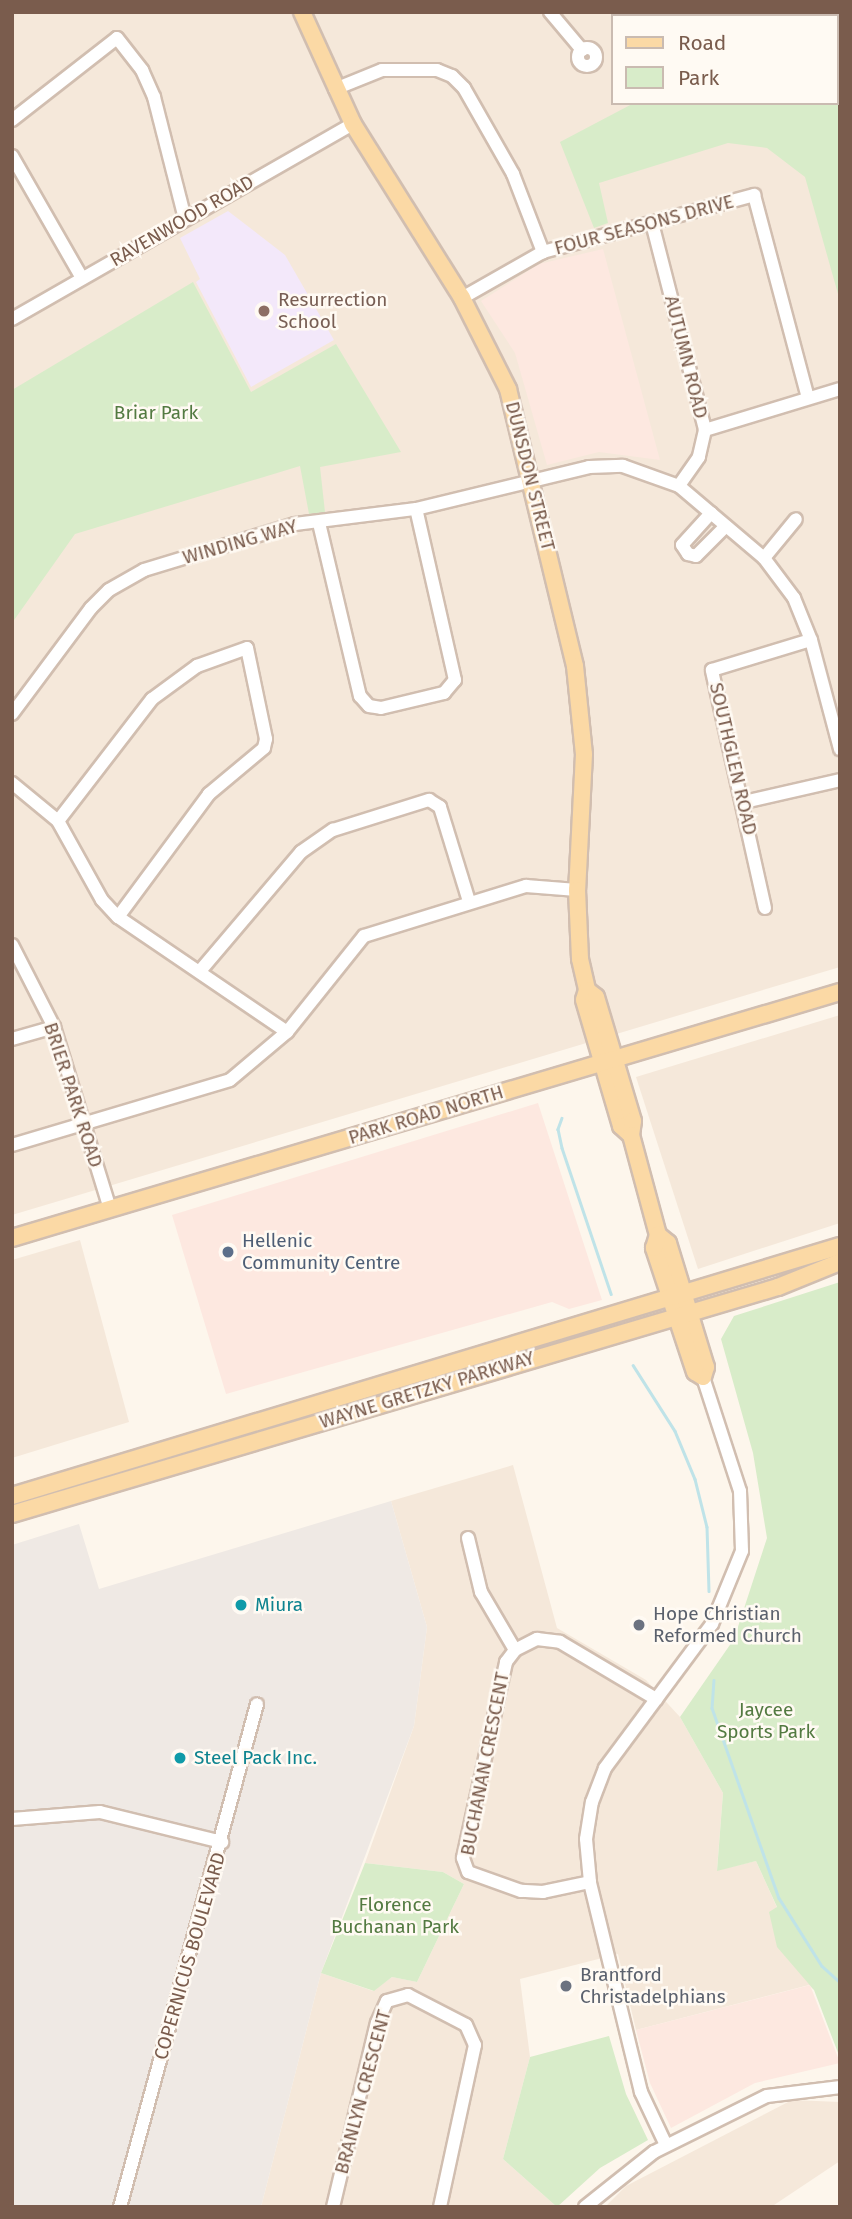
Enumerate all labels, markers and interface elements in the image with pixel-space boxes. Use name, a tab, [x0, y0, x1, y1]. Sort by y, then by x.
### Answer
legend	[610, 14, 838, 105]
text: Road	[678, 30, 726, 56]
text: Park	[678, 65, 719, 91]
street label: RAVENWOOD ROAD	[106, 171, 258, 271]
street label: FOUR SEASONS DRIVE	[552, 190, 736, 260]
place label: Resurrection School	[278, 289, 387, 333]
street label: AUTUMN ROAD	[660, 293, 712, 421]
marker: Resurrection School	[256, 303, 272, 319]
street label: DUNSDON STREET	[500, 399, 560, 553]
park label: Briar Park	[114, 402, 198, 424]
street label: WINDING WAY	[180, 515, 300, 569]
street label: SOUTHGLEN ROAD	[704, 681, 762, 837]
street label: BRIER PARK ROAD	[39, 1020, 107, 1170]
street label: PARK ROAD NORTH	[346, 1081, 506, 1149]
place label: Hellenic Community Centre	[242, 1230, 400, 1274]
marker: Hellenic Community Centre	[220, 1244, 236, 1260]
street label: WAYNE GRETZKY PARKWAY	[317, 1346, 537, 1434]
place label: Miura	[255, 1594, 303, 1616]
marker: Miura	[233, 1597, 249, 1613]
place label: Hope Christian Reformed Church	[653, 1603, 802, 1647]
marker: Hope Christian Reformed Church	[631, 1617, 647, 1633]
street label: BUCHANAN CRESCENT	[456, 1670, 514, 1858]
park label: Jaycee Sports Park	[717, 1699, 815, 1743]
place label: Steel Pack Inc.	[194, 1747, 317, 1769]
marker: Steel Pack Inc.	[172, 1750, 188, 1766]
street label: COPERNICUS BOULEVARD	[149, 1850, 231, 2062]
park label: Florence Buchanan Park	[331, 1894, 459, 1938]
place label: Brantford Christadelphians	[580, 1964, 726, 2008]
marker: Brantford Christadelphians	[558, 1978, 574, 1994]
street label: BRANLYN CRESCENT	[330, 2007, 396, 2177]

